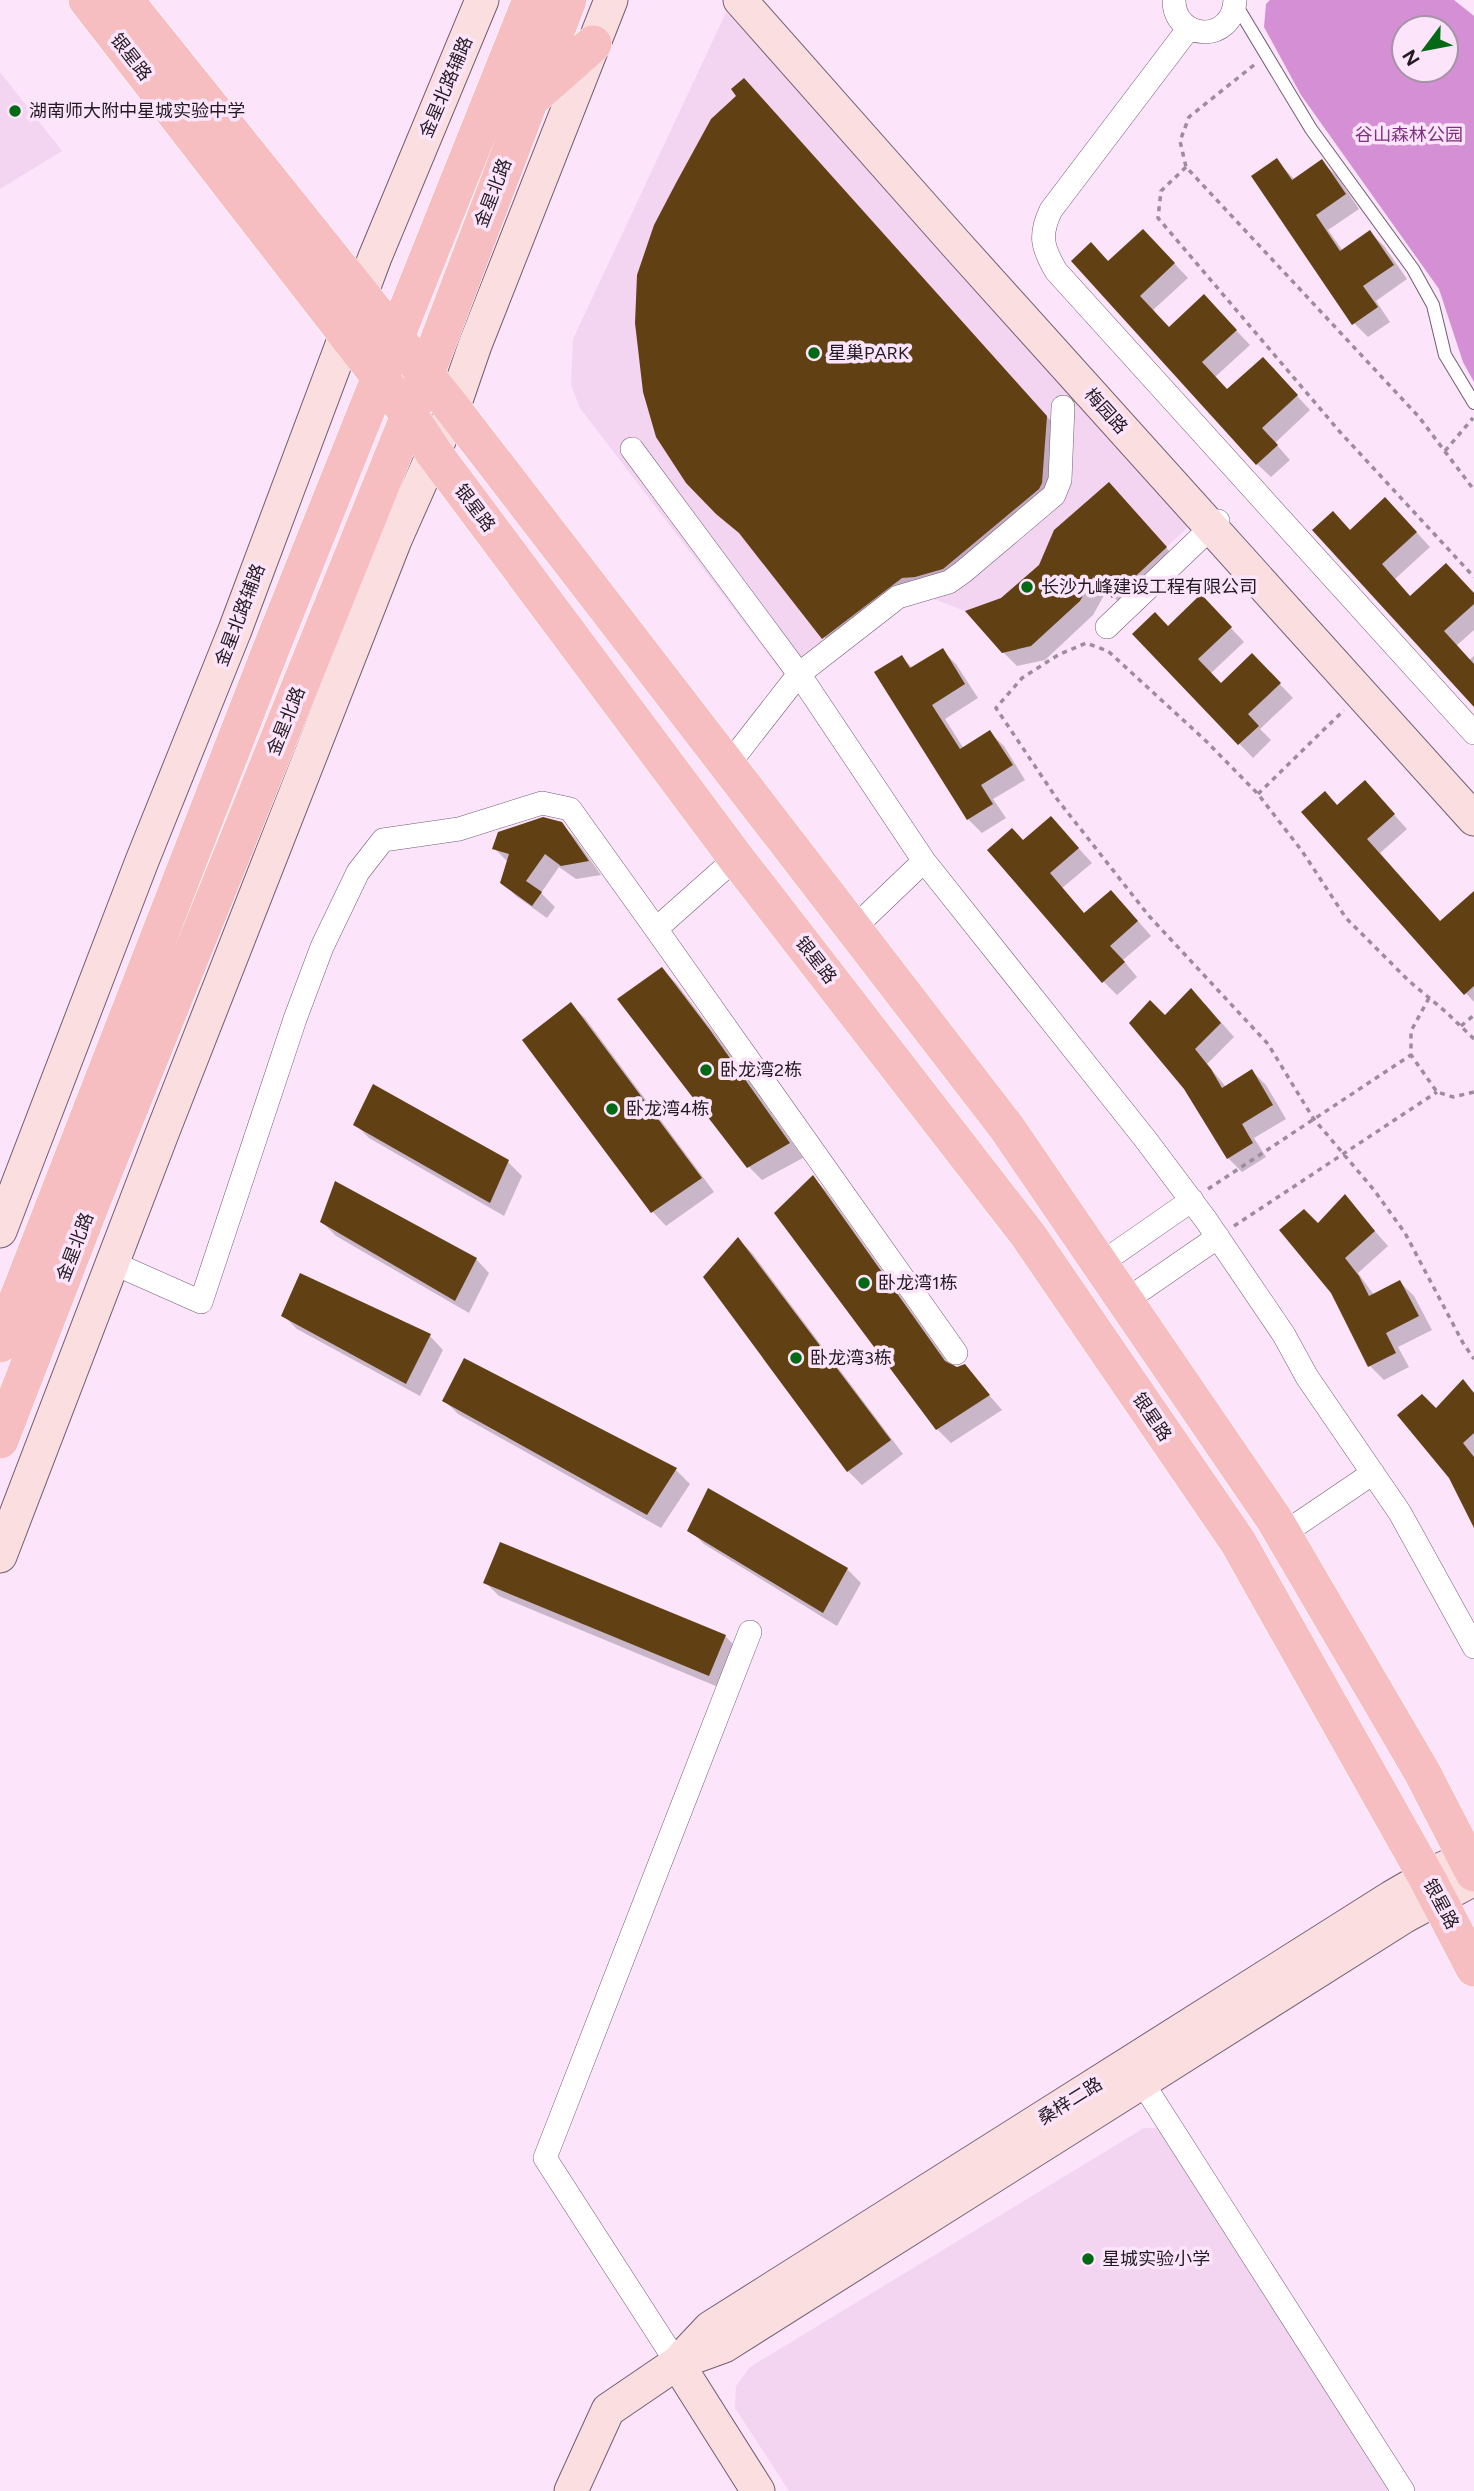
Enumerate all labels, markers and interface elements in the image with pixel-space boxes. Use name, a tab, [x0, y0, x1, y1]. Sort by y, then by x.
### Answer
north arrow	[1390, 14, 1460, 84]
street label: 银星路	[106, 29, 156, 85]
street label: 金星北路辅路	[415, 33, 477, 141]
text: N	[1397, 45, 1425, 70]
place label: 湖南师大附中星城实验中学	[29, 100, 245, 122]
marker: 湖南师大附中星城实验中学	[7, 103, 23, 119]
park label: 谷山森林公园	[1355, 124, 1463, 146]
street label: 金星北路	[470, 155, 516, 231]
place label: 星巢PARK	[828, 342, 909, 364]
marker: 星巢PARK	[806, 345, 822, 361]
street label: 梅园路	[1080, 384, 1132, 438]
street label: 银星路	[450, 480, 500, 536]
street label: 金星北路辅路	[210, 561, 270, 669]
place label: 长沙九峰建设工程有限公司	[1041, 576, 1257, 598]
marker: 长沙九峰建设工程有限公司	[1019, 579, 1035, 595]
street label: 金星北路	[262, 684, 310, 758]
street label: 银星路	[791, 932, 841, 988]
place label: 卧龙湾2栋	[720, 1059, 802, 1081]
marker: 卧龙湾2栋	[698, 1062, 714, 1078]
place label: 卧龙湾4栋	[626, 1098, 709, 1120]
marker: 卧龙湾4栋	[604, 1101, 620, 1117]
street label: 金星北路	[52, 1209, 98, 1285]
place label: 卧龙湾1栋	[878, 1272, 957, 1294]
marker: 卧龙湾1栋	[856, 1275, 872, 1291]
place label: 卧龙湾3栋	[810, 1347, 892, 1369]
marker: 卧龙湾3栋	[788, 1350, 804, 1366]
street label: 银星路	[1128, 1388, 1176, 1446]
street label: 银星路	[1419, 1875, 1463, 1933]
street label: 桑梓二路	[1034, 2073, 1106, 2129]
place label: 星城实验小学	[1102, 2248, 1210, 2270]
marker: 星城实验小学	[1080, 2251, 1096, 2267]

